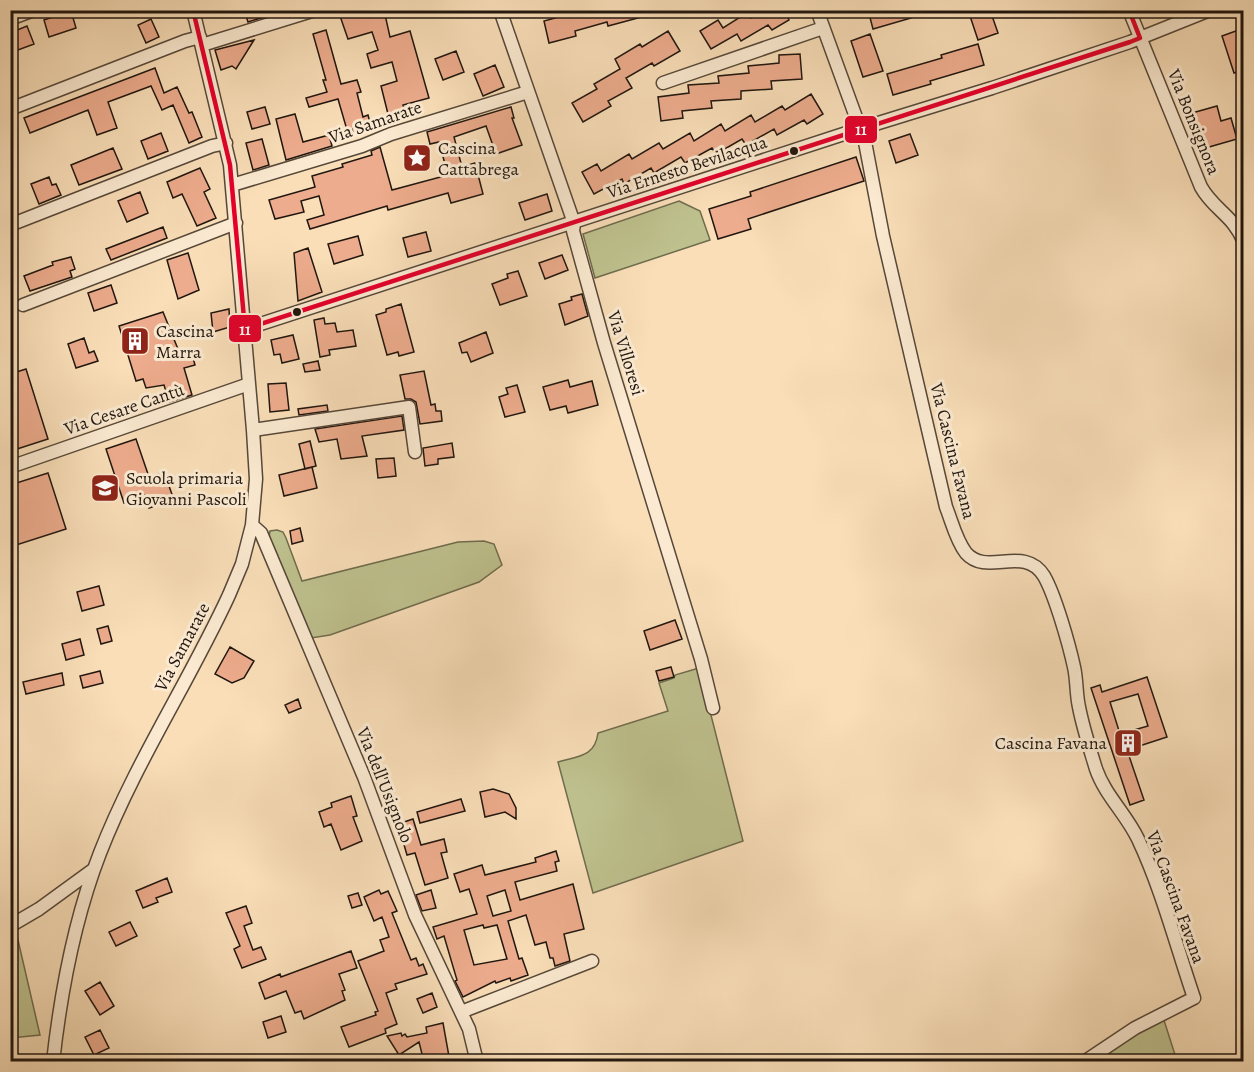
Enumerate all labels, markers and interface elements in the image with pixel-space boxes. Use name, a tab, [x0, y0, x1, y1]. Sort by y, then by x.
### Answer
street label: Via Bonsignora	[1162, 65, 1226, 179]
street label: Via Samarate	[324, 95, 425, 150]
line badge: 11	[844, 115, 878, 144]
text: 11	[855, 119, 867, 141]
street label: Via Ernesto Bevilacqua	[603, 130, 771, 205]
place label: Cascina Cattabrega	[438, 136, 519, 181]
place icon: Cascina Cattabrega	[401, 142, 433, 174]
unlabelled marker	[788, 145, 800, 157]
unlabelled marker	[291, 306, 303, 318]
street label: Via Villoresi	[601, 307, 650, 398]
line badge: 11	[228, 314, 262, 343]
place label: Cascina Marra	[156, 319, 214, 364]
text: 11	[239, 319, 251, 341]
building icon: Cascina Marra	[119, 325, 151, 357]
street label: Via Cesare Cantù	[60, 377, 187, 441]
street label: Via Cascina Favana	[924, 379, 982, 522]
place label: Scuola primaria Giovanni Pascoli	[126, 466, 247, 511]
school or university icon: Scuola primaria Giovanni Pascoli	[89, 472, 121, 504]
street label: Via Samarate	[148, 598, 215, 696]
street label: Via dell'Usignolo	[351, 723, 419, 846]
building icon: Cascina Favana	[1112, 727, 1144, 759]
place label: Cascina Favana	[995, 731, 1108, 755]
street label: Via Cascina Favana	[1141, 826, 1211, 967]

